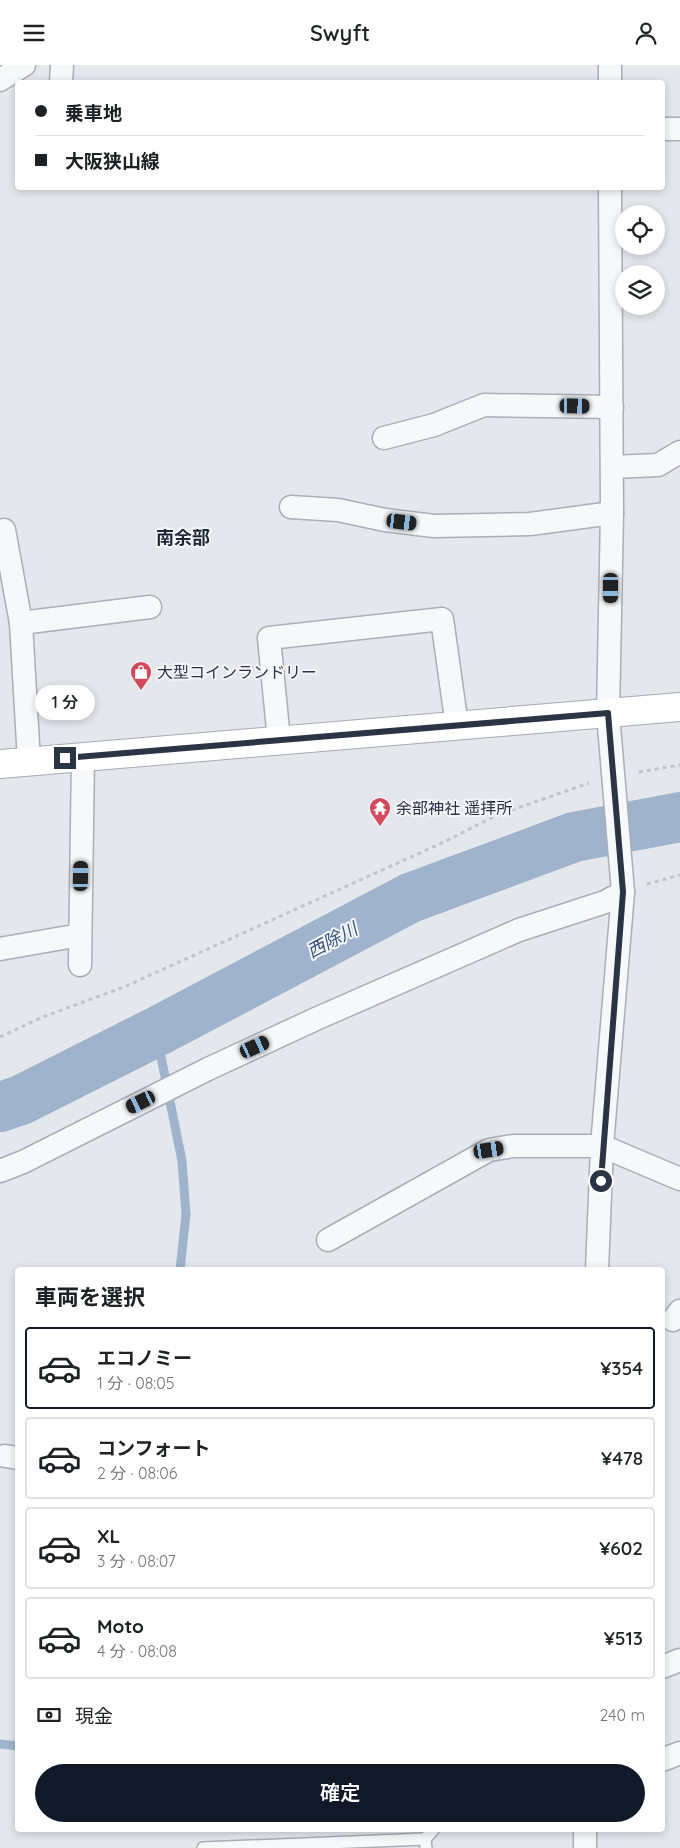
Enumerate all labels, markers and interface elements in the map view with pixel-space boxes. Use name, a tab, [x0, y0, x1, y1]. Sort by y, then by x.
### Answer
icon: menu	[20, 19, 48, 47]
text: Swyft	[310, 19, 370, 47]
icon: person	[632, 19, 660, 47]
text: 乗車地	[65, 101, 122, 125]
text: 大阪狭山線	[65, 149, 160, 173]
map controls	[615, 205, 665, 315]
button: locate	[615, 205, 665, 255]
button: layers	[615, 265, 665, 315]
car	[559, 398, 590, 414]
car	[386, 513, 417, 531]
district label: 南余部	[156, 526, 210, 549]
car	[603, 573, 618, 603]
shop icon: 大型コインランドリー	[129, 660, 153, 691]
place label: 大型コインランドリー	[157, 662, 317, 682]
callout: 1 分	[35, 685, 95, 721]
text: 1 分	[52, 692, 78, 712]
route end	[54, 747, 76, 769]
temple icon: 余部神社 遥拝所	[368, 796, 392, 827]
place label: 余部神社 遥拝所	[396, 798, 512, 818]
car	[73, 861, 88, 891]
water label: 西除川	[303, 916, 363, 963]
car	[238, 1034, 271, 1060]
car	[124, 1089, 157, 1115]
car	[473, 1140, 504, 1160]
route start	[590, 1170, 612, 1192]
text: 車両を選択	[35, 1283, 145, 1311]
icon: car	[37, 1346, 82, 1391]
text: エコノミー	[97, 1346, 192, 1370]
text: ¥354	[600, 1356, 643, 1380]
text: 1 分 · 08:05	[97, 1373, 175, 1393]
icon: car	[37, 1436, 82, 1481]
text: コンフォート	[97, 1436, 210, 1460]
text: ¥478	[601, 1446, 643, 1470]
text: 2 分 · 08:06	[97, 1463, 177, 1483]
text: XL	[97, 1524, 120, 1548]
icon: car	[37, 1526, 82, 1571]
text: ¥602	[599, 1536, 643, 1560]
text: 3 分 · 08:07	[97, 1551, 176, 1571]
text: Moto	[97, 1614, 144, 1638]
icon: car	[37, 1616, 82, 1661]
text: ¥513	[604, 1626, 643, 1650]
text: 4 分 · 08:08	[97, 1641, 177, 1661]
icon: cash	[35, 1701, 63, 1729]
text: 現金	[75, 1704, 113, 1728]
text: 240 m	[599, 1705, 645, 1725]
button: 確定	[35, 1764, 645, 1822]

